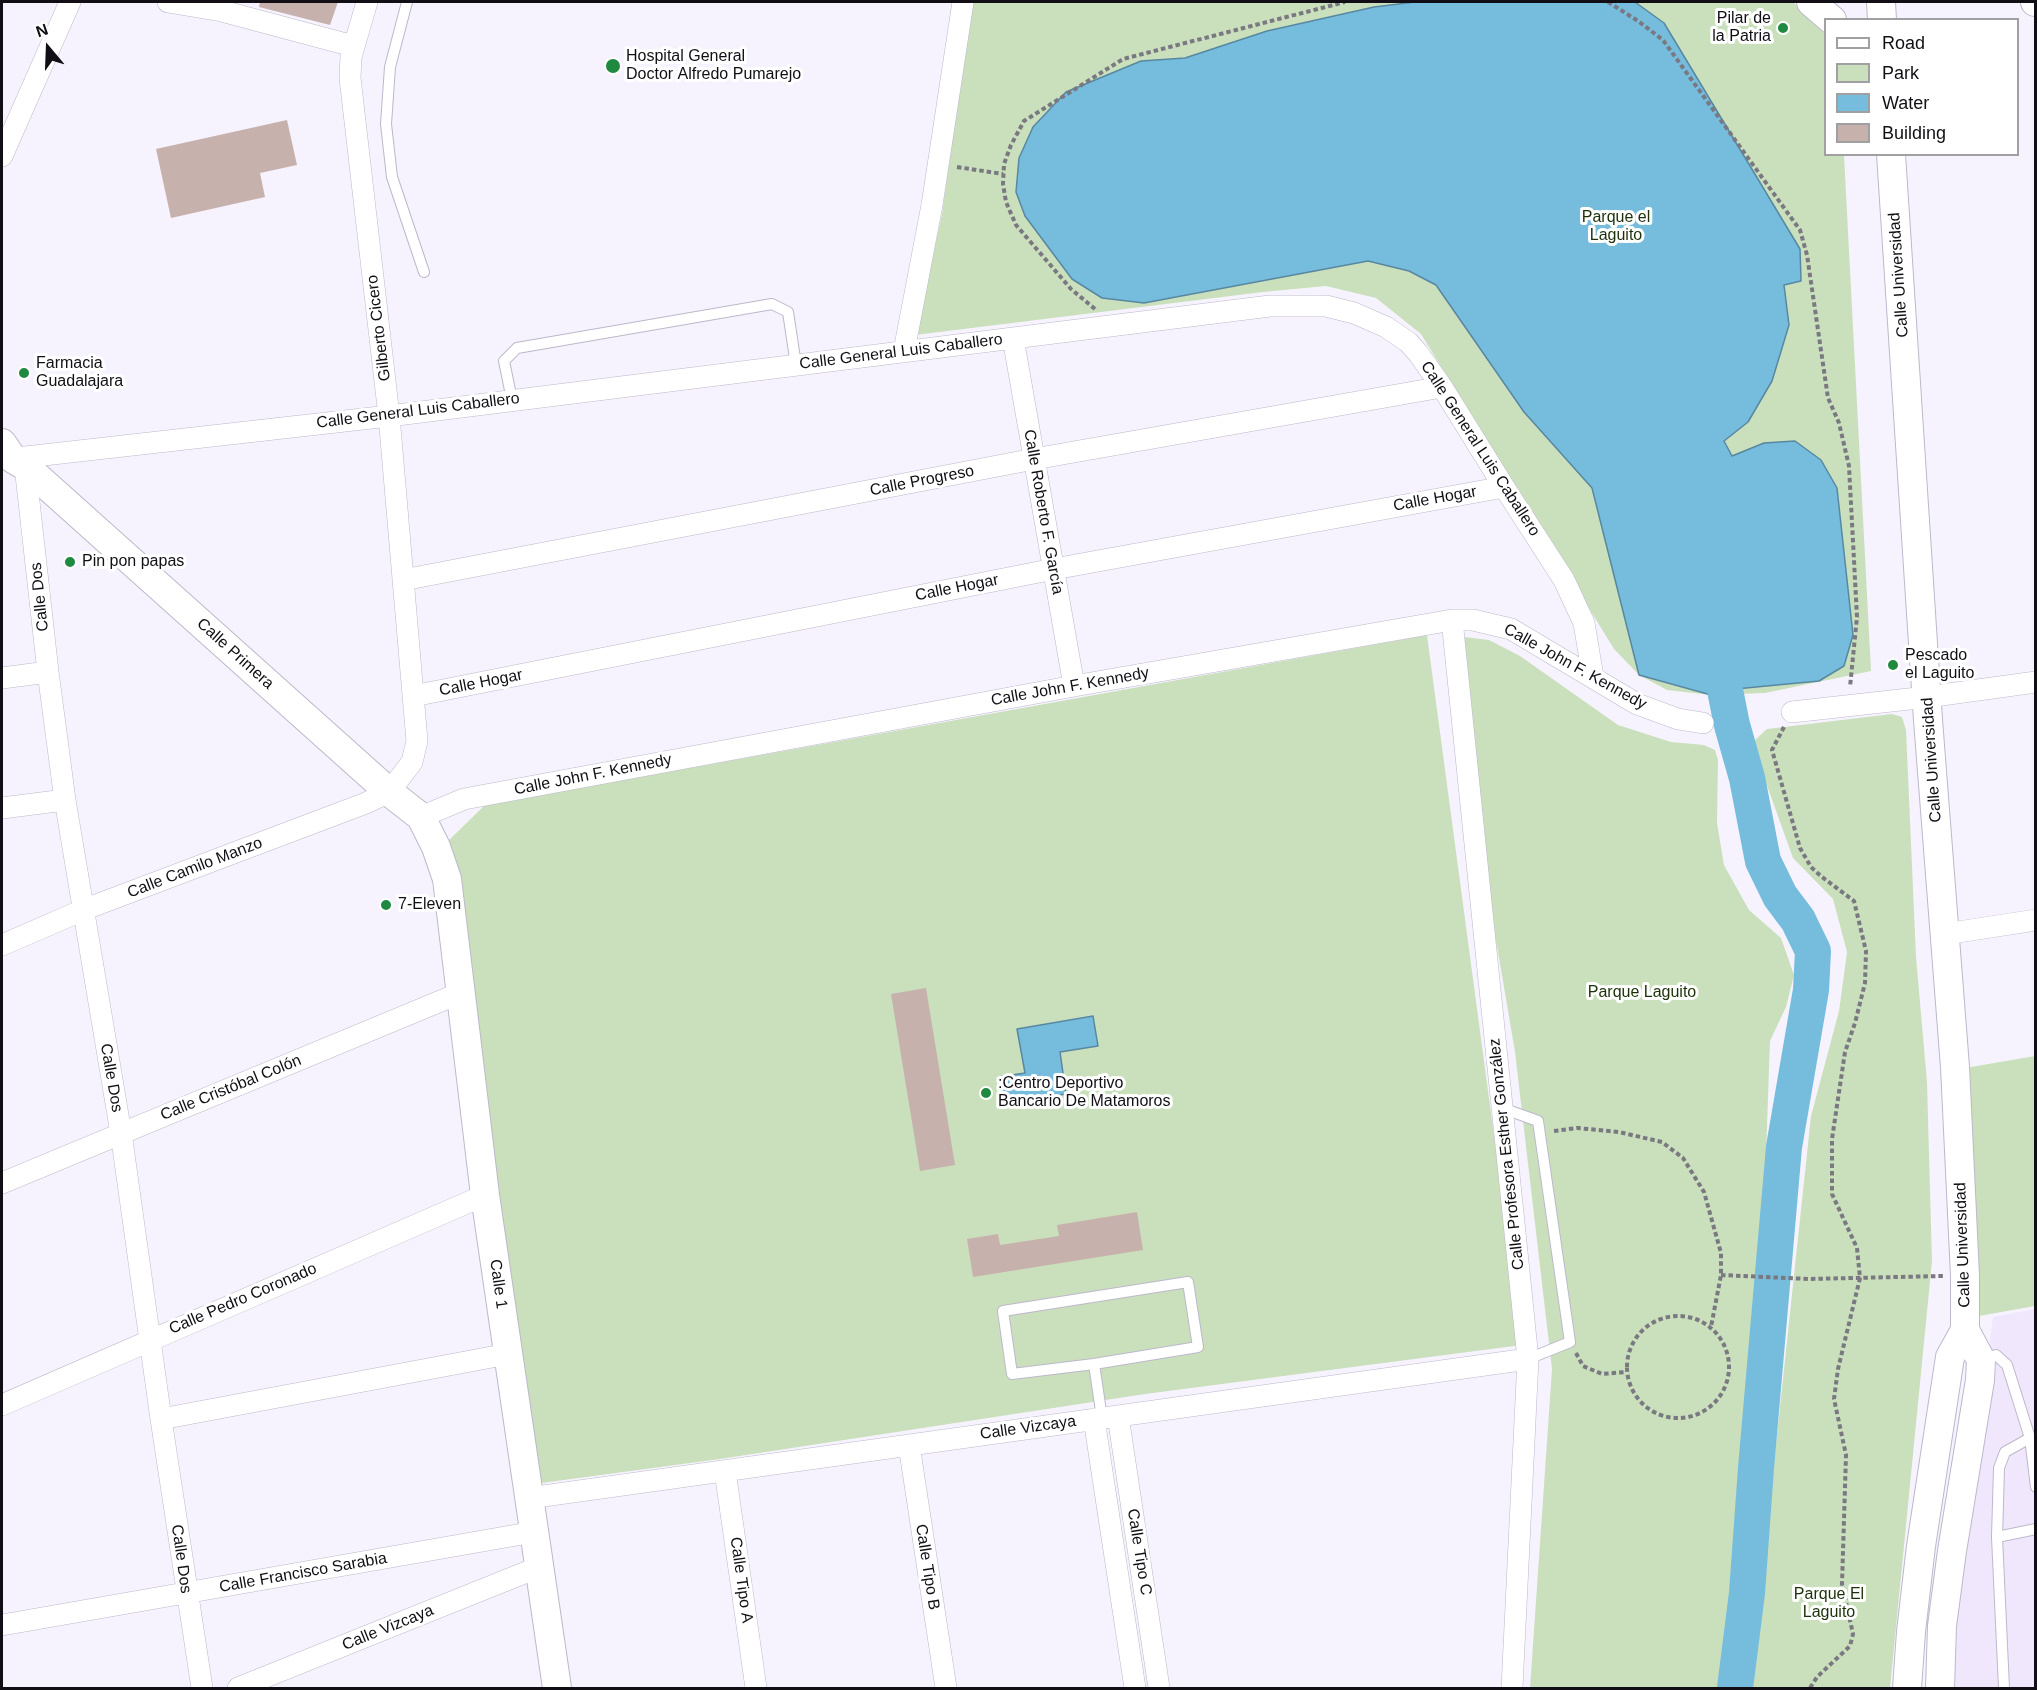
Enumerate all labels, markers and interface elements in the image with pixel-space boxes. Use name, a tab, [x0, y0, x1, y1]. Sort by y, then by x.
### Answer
place label: Pilar de la Patria	[1712, 9, 1771, 47]
north arrow	[18, 18, 78, 78]
legend	[1824, 18, 2019, 156]
text: N	[34, 21, 50, 40]
marker: Pilar de la Patria	[1776, 21, 1790, 35]
text: Road	[1882, 33, 1925, 53]
place label: Hospital General Doctor Alfredo Pumarejo	[626, 47, 801, 85]
marker: Hospital General Doctor Alfredo Pumarejo	[604, 57, 622, 75]
text: Park	[1882, 63, 1919, 83]
text: Water	[1882, 93, 1929, 113]
text: Building	[1882, 123, 1946, 143]
park label: Parque el Laguito	[1582, 208, 1650, 246]
street label: Calle Universidad	[1885, 212, 1913, 338]
street label: Gilberto Cicero	[363, 274, 395, 382]
street label: Calle General Luis Caballero	[798, 330, 1004, 374]
place label: Farmacia Guadalajara	[36, 354, 123, 392]
street label: Calle General Luis Caballero	[1416, 358, 1544, 540]
marker: Farmacia Guadalajara	[17, 366, 31, 380]
street label: Calle General Luis Caballero	[315, 389, 521, 433]
street label: Calle Roberto F. García	[1019, 428, 1067, 596]
street label: Calle Progreso	[868, 461, 976, 501]
street label: Calle Hogar	[1392, 482, 1478, 516]
place label: Pin pon papas	[82, 552, 184, 572]
marker: Pin pon papas	[63, 555, 77, 569]
street label: Calle Dos	[27, 562, 53, 632]
street label: Calle Hogar	[914, 571, 1000, 605]
street label: Calle Primera	[193, 614, 277, 694]
street label: Calle John F. Kennedy	[1500, 620, 1650, 714]
place label: Pescado el Laguito	[1905, 646, 1974, 684]
marker: Pescado el Laguito	[1886, 658, 1900, 672]
street label: Calle John F. Kennedy	[989, 664, 1151, 710]
street label: Calle Hogar	[438, 666, 524, 700]
street label: Calle Universidad	[1918, 697, 1946, 823]
street label: Calle John F. Kennedy	[513, 750, 673, 800]
street label: Calle Camilo Manzo	[125, 833, 265, 903]
place label: 7-Eleven	[398, 895, 461, 915]
marker: 7-Eleven	[379, 898, 393, 912]
park label: Parque Laguito	[1588, 983, 1696, 1003]
street label: Calle Profesora Esther González	[1485, 1037, 1529, 1271]
street label: Calle Dos	[96, 1042, 126, 1114]
street label: Calle Cristóbal Colón	[158, 1051, 304, 1125]
place label: :Centro Deportivo Bancario De Matamoros	[998, 1074, 1171, 1112]
marker: :Centro Deportivo Bancario De Matamoros	[979, 1086, 993, 1100]
street label: Calle Universidad	[1951, 1182, 1975, 1308]
street label: Calle 1	[485, 1258, 511, 1310]
street label: Calle Pedro Coronado	[166, 1259, 320, 1339]
street label: Calle Vizcaya	[979, 1412, 1077, 1444]
street label: Calle Tipo C	[1123, 1507, 1155, 1597]
street label: Calle Dos	[167, 1523, 195, 1595]
street label: Calle Tipo B	[911, 1523, 943, 1611]
street label: Calle Tipo A	[725, 1536, 757, 1624]
street label: Calle Francisco Sarabia	[218, 1549, 388, 1597]
park label: Parque El Laguito	[1794, 1585, 1864, 1623]
street label: Calle Vizcaya	[340, 1601, 436, 1655]

